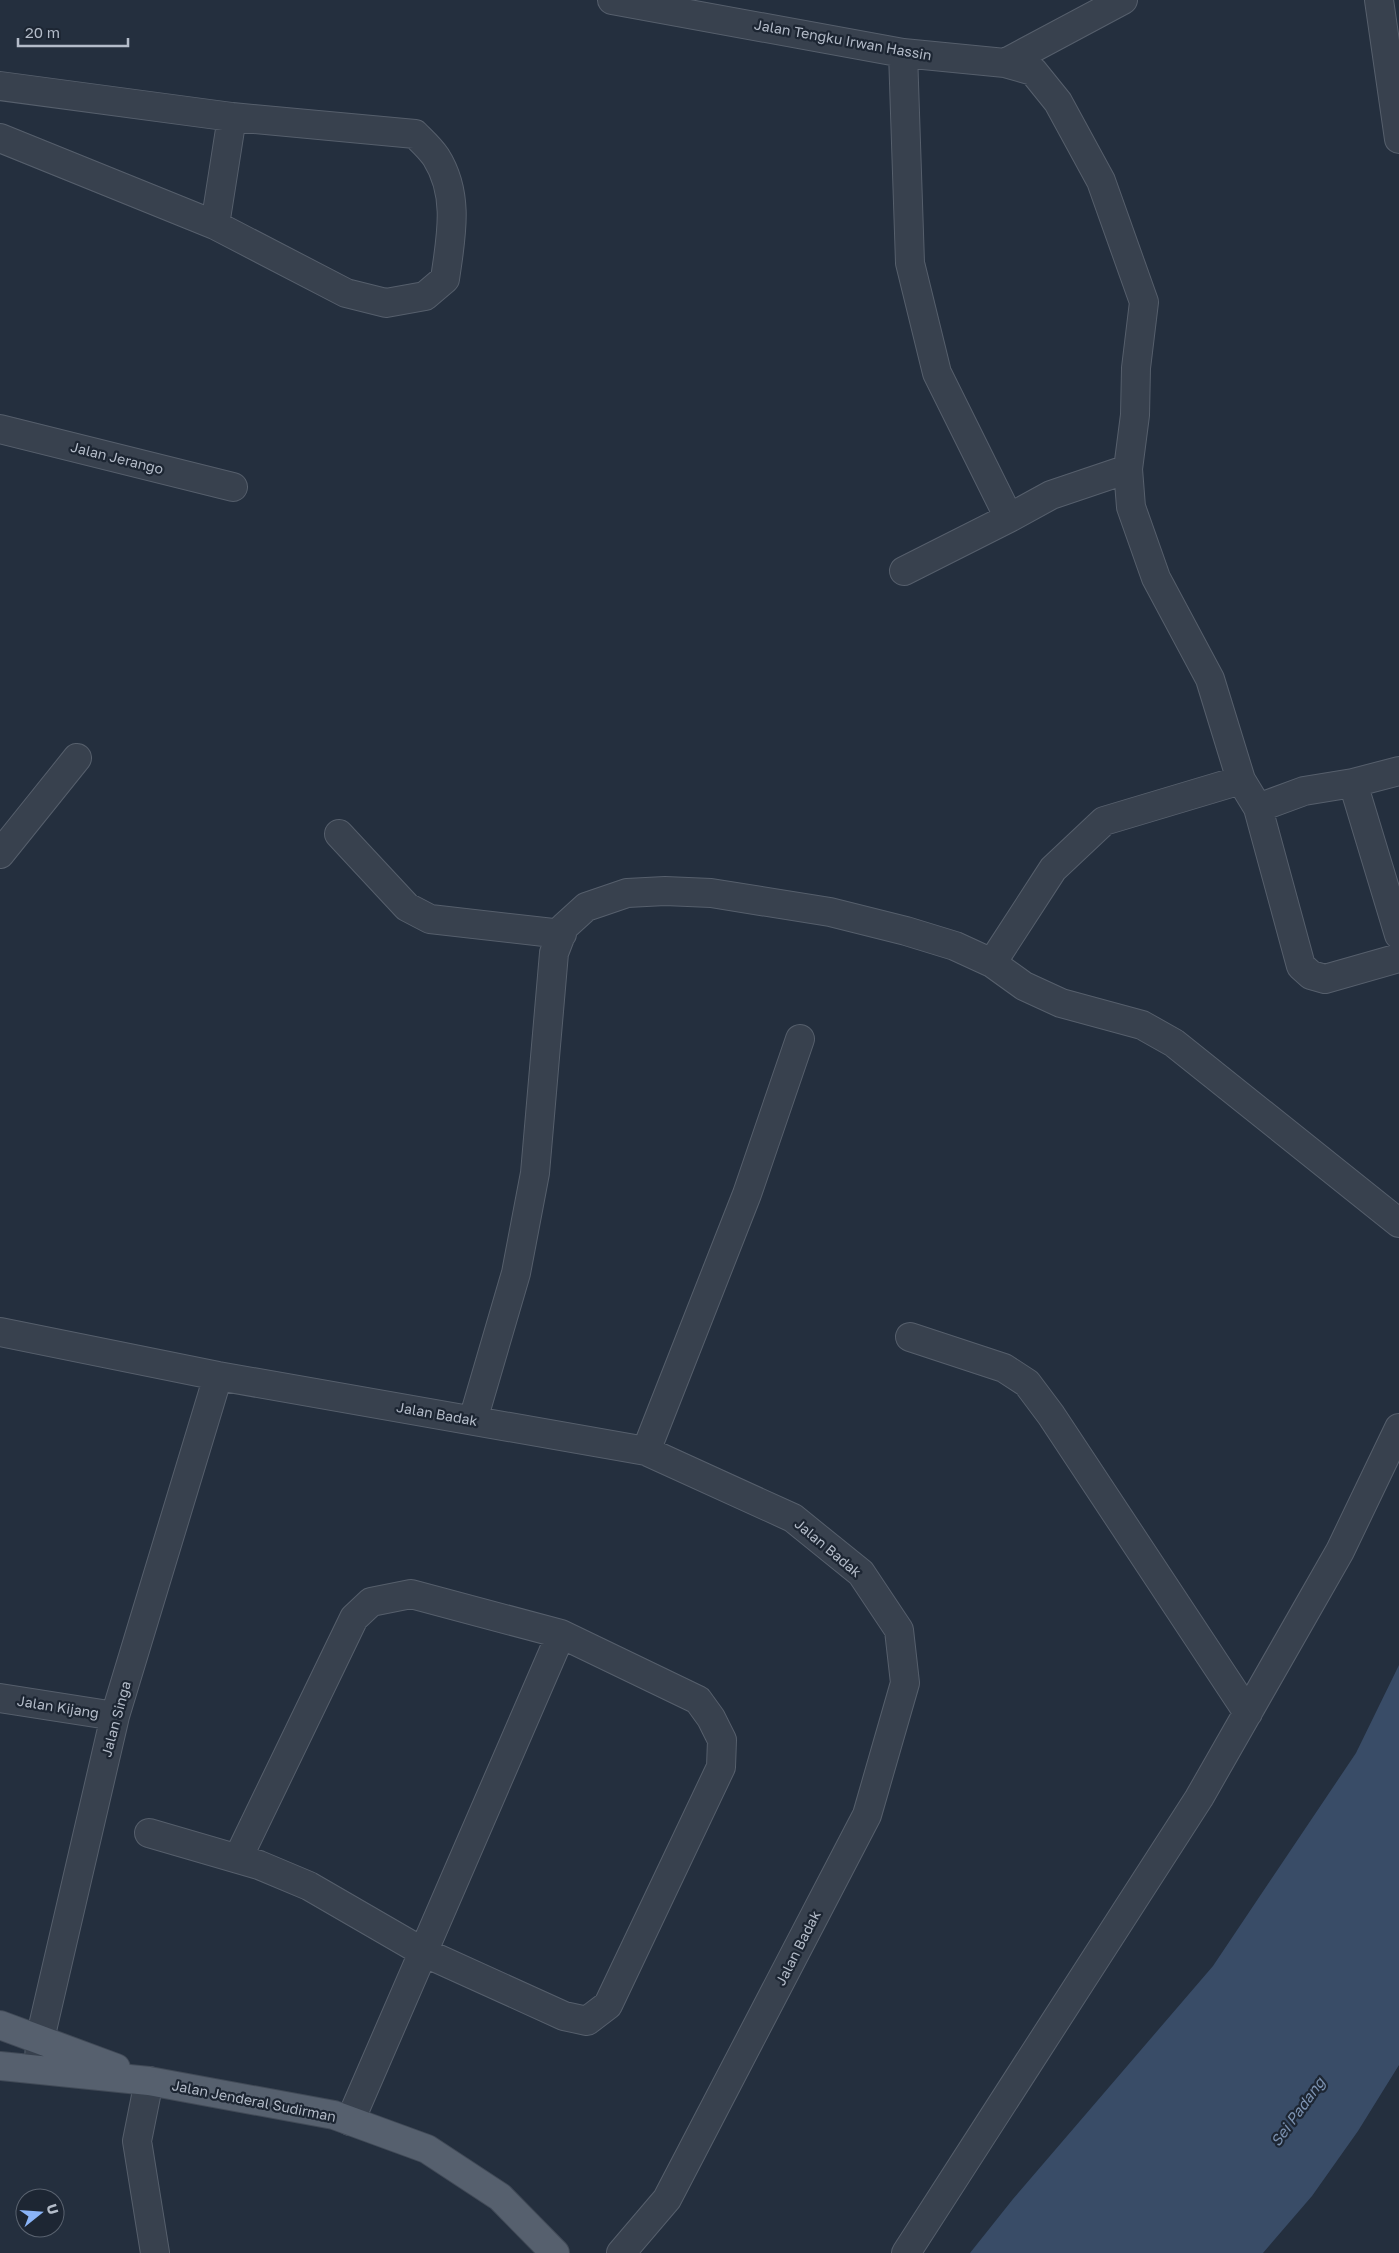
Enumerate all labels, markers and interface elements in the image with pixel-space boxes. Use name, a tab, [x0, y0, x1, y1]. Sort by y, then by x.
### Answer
scale bar	[18, 15, 128, 47]
street label: Jalan Tengku Irwan Hassin	[753, 16, 933, 63]
text: 20 m	[25, 23, 60, 41]
street label: Jalan Jerango	[69, 438, 165, 477]
street label: Jalan Badak	[395, 1398, 479, 1429]
street label: Jalan Badak	[791, 1515, 865, 1581]
street label: Jalan Singa	[97, 1679, 134, 1759]
street label: Jalan Kijang	[16, 1692, 100, 1721]
street label: Jalan Badak	[771, 1907, 824, 1988]
water label: Sei Padang	[1266, 2072, 1330, 2150]
street label: Jalan Jenderal Sudirman	[171, 2076, 338, 2125]
north arrow	[15, 2188, 65, 2238]
text: U	[43, 2202, 63, 2216]

